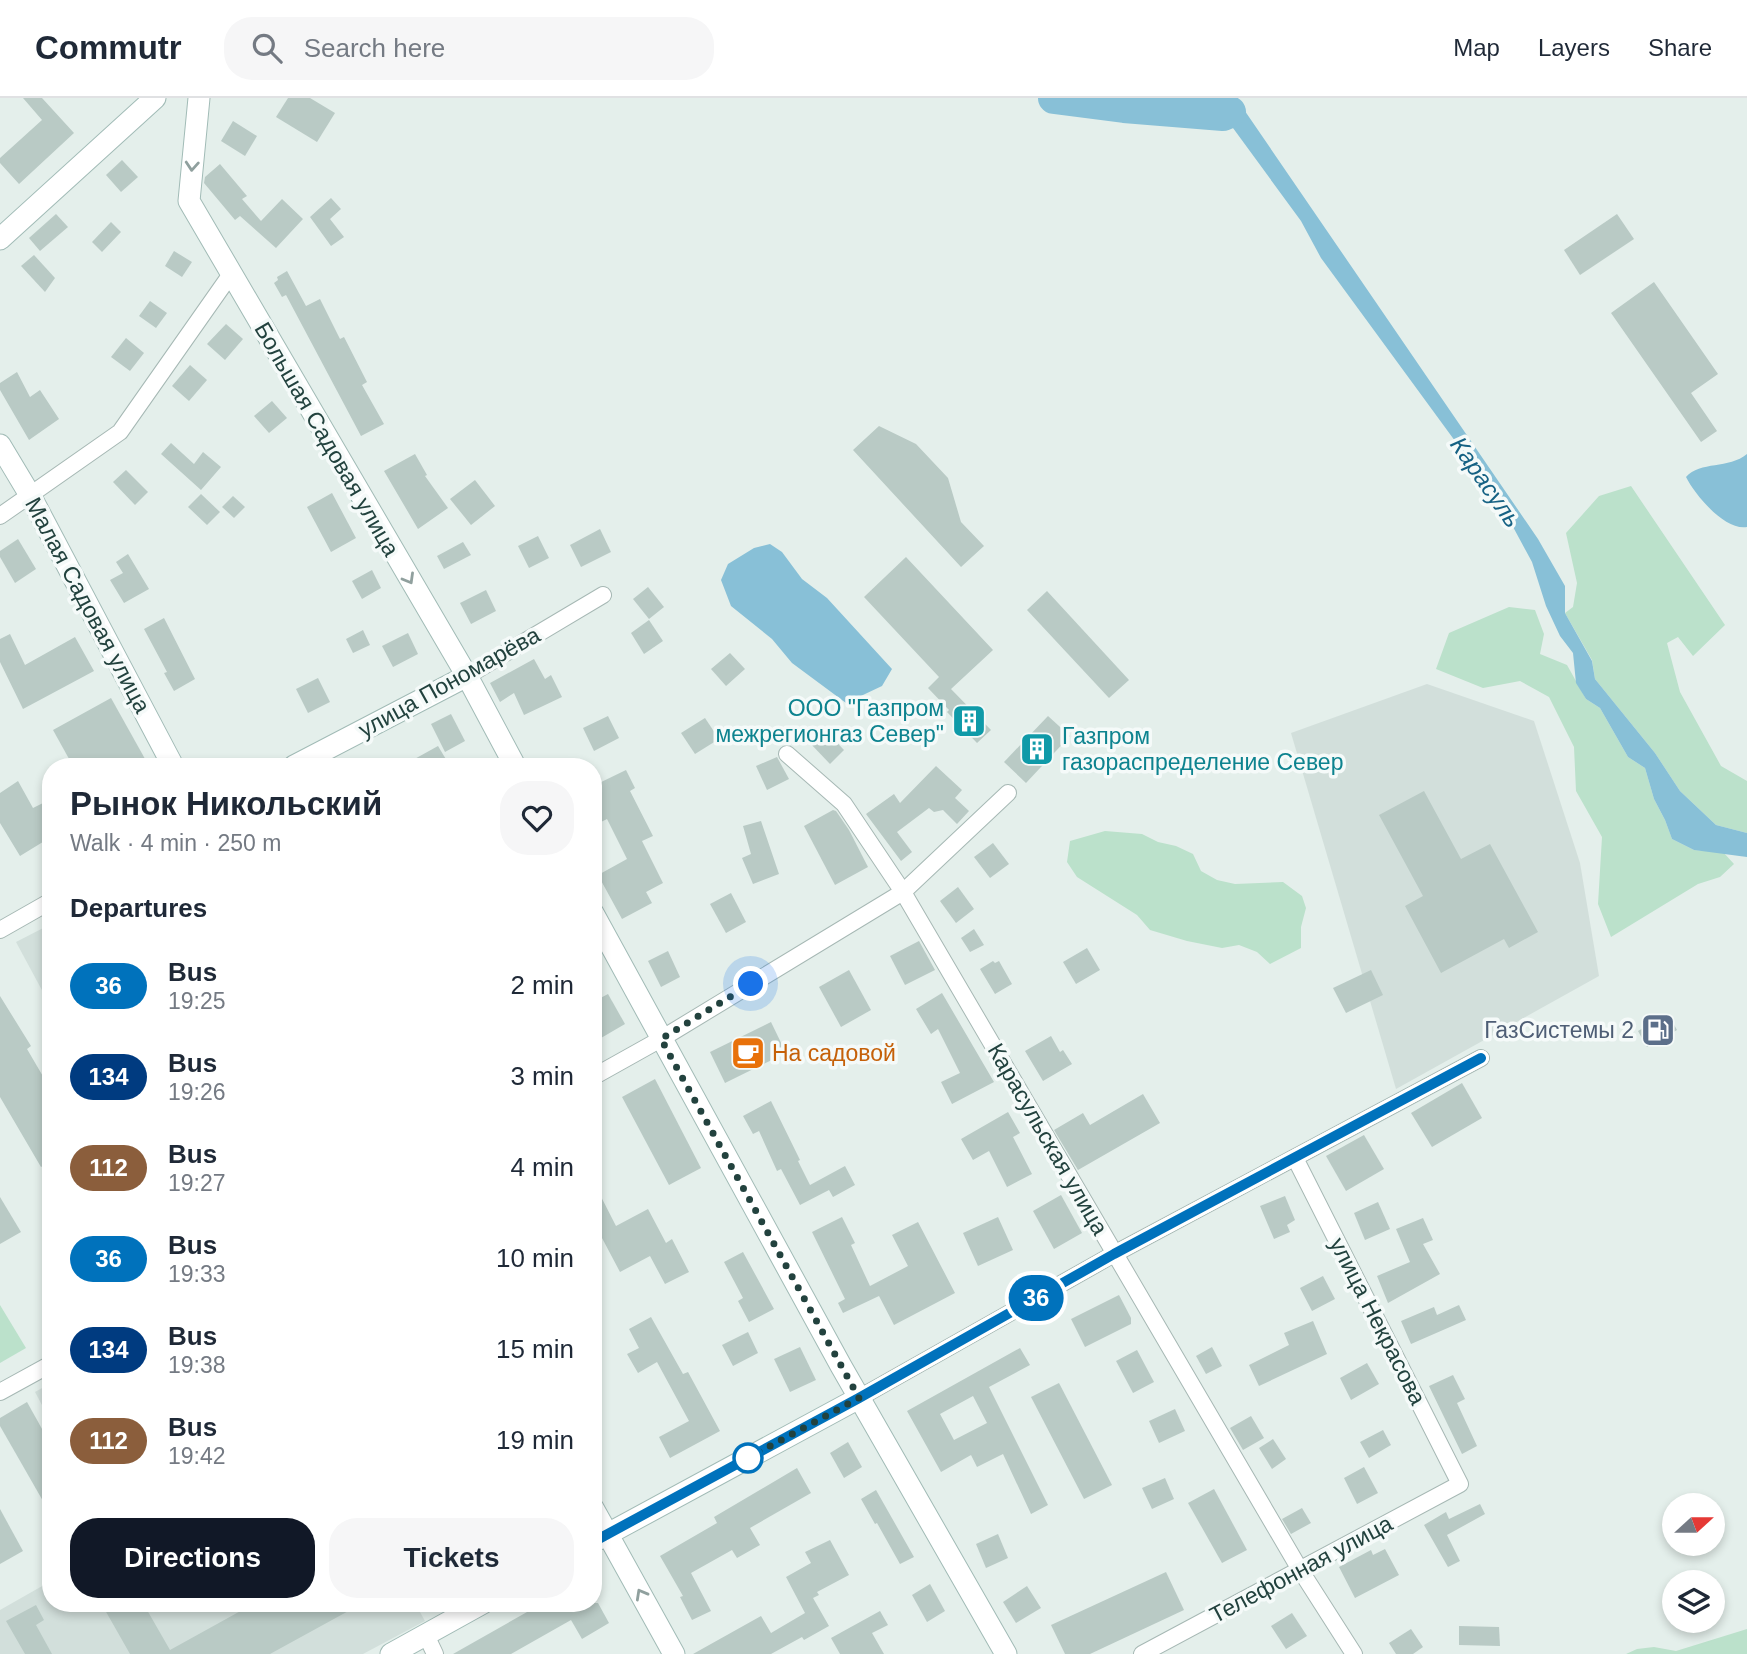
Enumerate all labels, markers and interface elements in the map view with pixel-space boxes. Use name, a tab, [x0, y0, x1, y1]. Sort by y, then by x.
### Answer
search box	[224, 17, 714, 80]
text: Commutr	[35, 29, 182, 66]
icon: search	[248, 29, 286, 67]
text: Search here	[304, 33, 445, 63]
text: Map	[1453, 34, 1500, 61]
text: Layers	[1538, 34, 1610, 61]
text: Share	[1648, 34, 1712, 61]
one-way arrow	[185, 161, 200, 172]
street label: Большая Садовая улица	[249, 318, 405, 561]
water label: Карасуль	[1445, 432, 1527, 532]
street label: Малая Садовая улица	[20, 493, 156, 717]
one-way arrow	[401, 571, 414, 584]
street label: улица Пономарёва	[354, 621, 544, 743]
place label: ООО "Газпром межрегионгаз Север"	[715, 695, 944, 747]
building icon: ООО "Газпром межрегионгаз Север"	[950, 702, 988, 740]
place label: Газпром газораспределение Север	[1062, 723, 1343, 775]
building icon: Газпром газораспределение Север	[1018, 730, 1056, 768]
button: heart	[500, 781, 574, 855]
text: Рынок Никольский	[70, 785, 382, 822]
text: Walk · 4 min · 250 m	[70, 830, 281, 856]
text: Departures	[70, 893, 207, 923]
text: Bus	[168, 957, 217, 987]
your location	[733, 966, 768, 1001]
text: 2 min	[510, 970, 574, 1000]
text: 36	[95, 972, 122, 999]
text: 19:25	[168, 988, 226, 1014]
fuel station icon: ГазСистемы 2	[1639, 1011, 1677, 1049]
place label: ГазСистемы 2	[1484, 1017, 1634, 1043]
cafe icon: На садовой	[729, 1034, 767, 1072]
street label: Карасульская улица	[983, 1039, 1114, 1239]
place label: На садовой	[772, 1040, 896, 1066]
text: Bus	[168, 1048, 217, 1078]
text: 3 min	[510, 1061, 574, 1091]
text: 134	[88, 1063, 129, 1090]
text: 19:26	[168, 1079, 226, 1105]
text: Bus	[168, 1139, 217, 1169]
text: 4 min	[510, 1152, 574, 1182]
text: 112	[89, 1154, 128, 1181]
text: 19:27	[168, 1170, 226, 1196]
text: Bus	[168, 1230, 217, 1260]
street label: улица Некрасова	[1325, 1233, 1431, 1409]
text: 10 min	[496, 1243, 574, 1273]
text: 36	[95, 1245, 122, 1272]
text: 19:33	[168, 1261, 226, 1287]
line badge: 36	[1004, 1275, 1068, 1321]
text: 36	[1023, 1284, 1049, 1311]
text: Bus	[168, 1321, 217, 1351]
text: 15 min	[496, 1334, 574, 1364]
text: 134	[88, 1336, 129, 1363]
text: 19:38	[168, 1352, 226, 1378]
text: Bus	[168, 1412, 217, 1442]
text: 19 min	[496, 1425, 574, 1455]
text: 112	[89, 1427, 128, 1454]
text: 19:42	[168, 1443, 226, 1469]
unlabelled marker	[733, 1443, 763, 1473]
north arrow	[1662, 1493, 1726, 1556]
map controls	[1662, 1493, 1725, 1633]
street label: Телефонная улица	[1205, 1510, 1397, 1628]
button: Directions	[70, 1518, 315, 1598]
button: Tickets	[329, 1518, 574, 1598]
button: layers	[1662, 1570, 1725, 1633]
one-way arrow	[636, 1589, 649, 1601]

